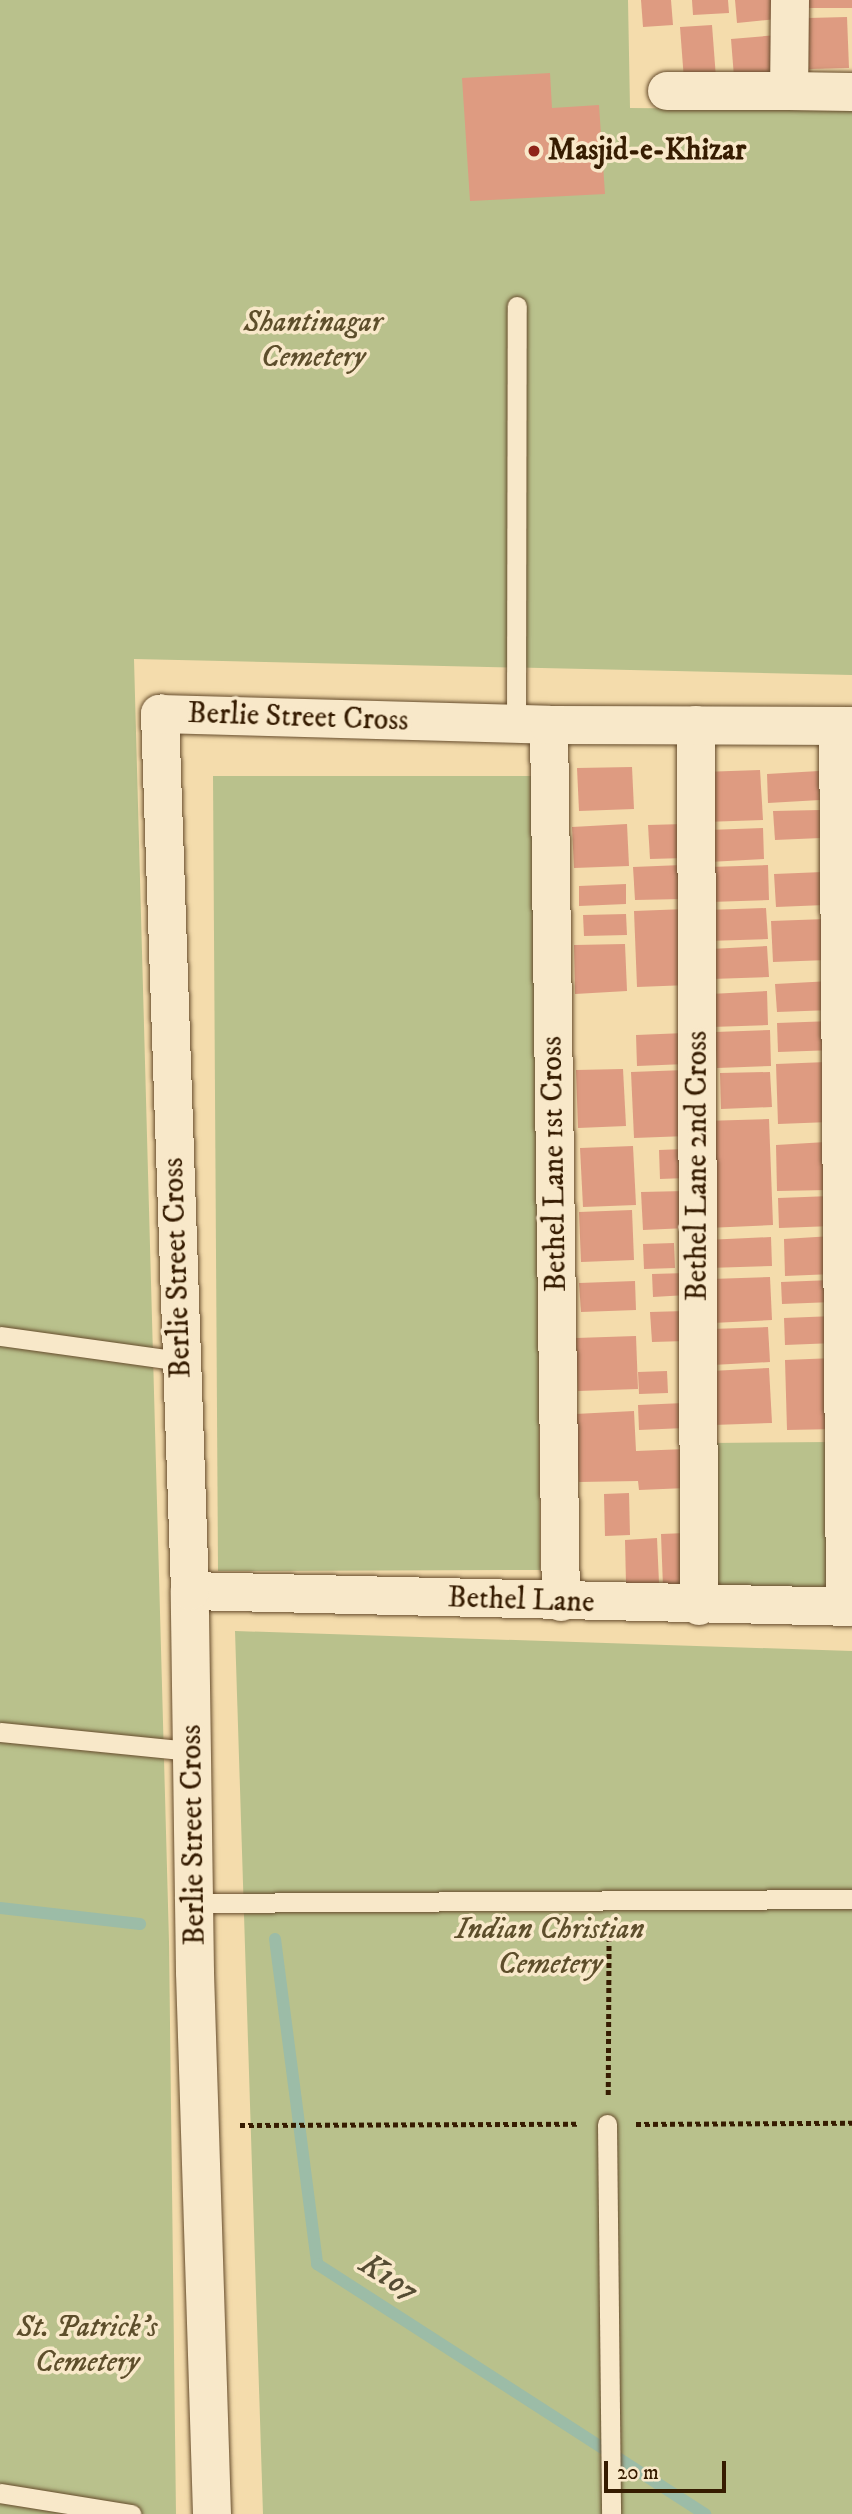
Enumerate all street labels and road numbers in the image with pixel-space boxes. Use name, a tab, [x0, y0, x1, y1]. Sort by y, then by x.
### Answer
street label: Berlie Street Cross	[187, 696, 409, 740]
street label: Bethel Lane 2nd Cross	[680, 1031, 716, 1301]
street label: Bethel Lane 1st Cross	[535, 1036, 575, 1292]
street label: Berlie Street Cross	[156, 1157, 200, 1379]
street label: Bethel Lane	[447, 1580, 595, 1622]
street label: Berlie Street Cross	[174, 1724, 214, 1946]

